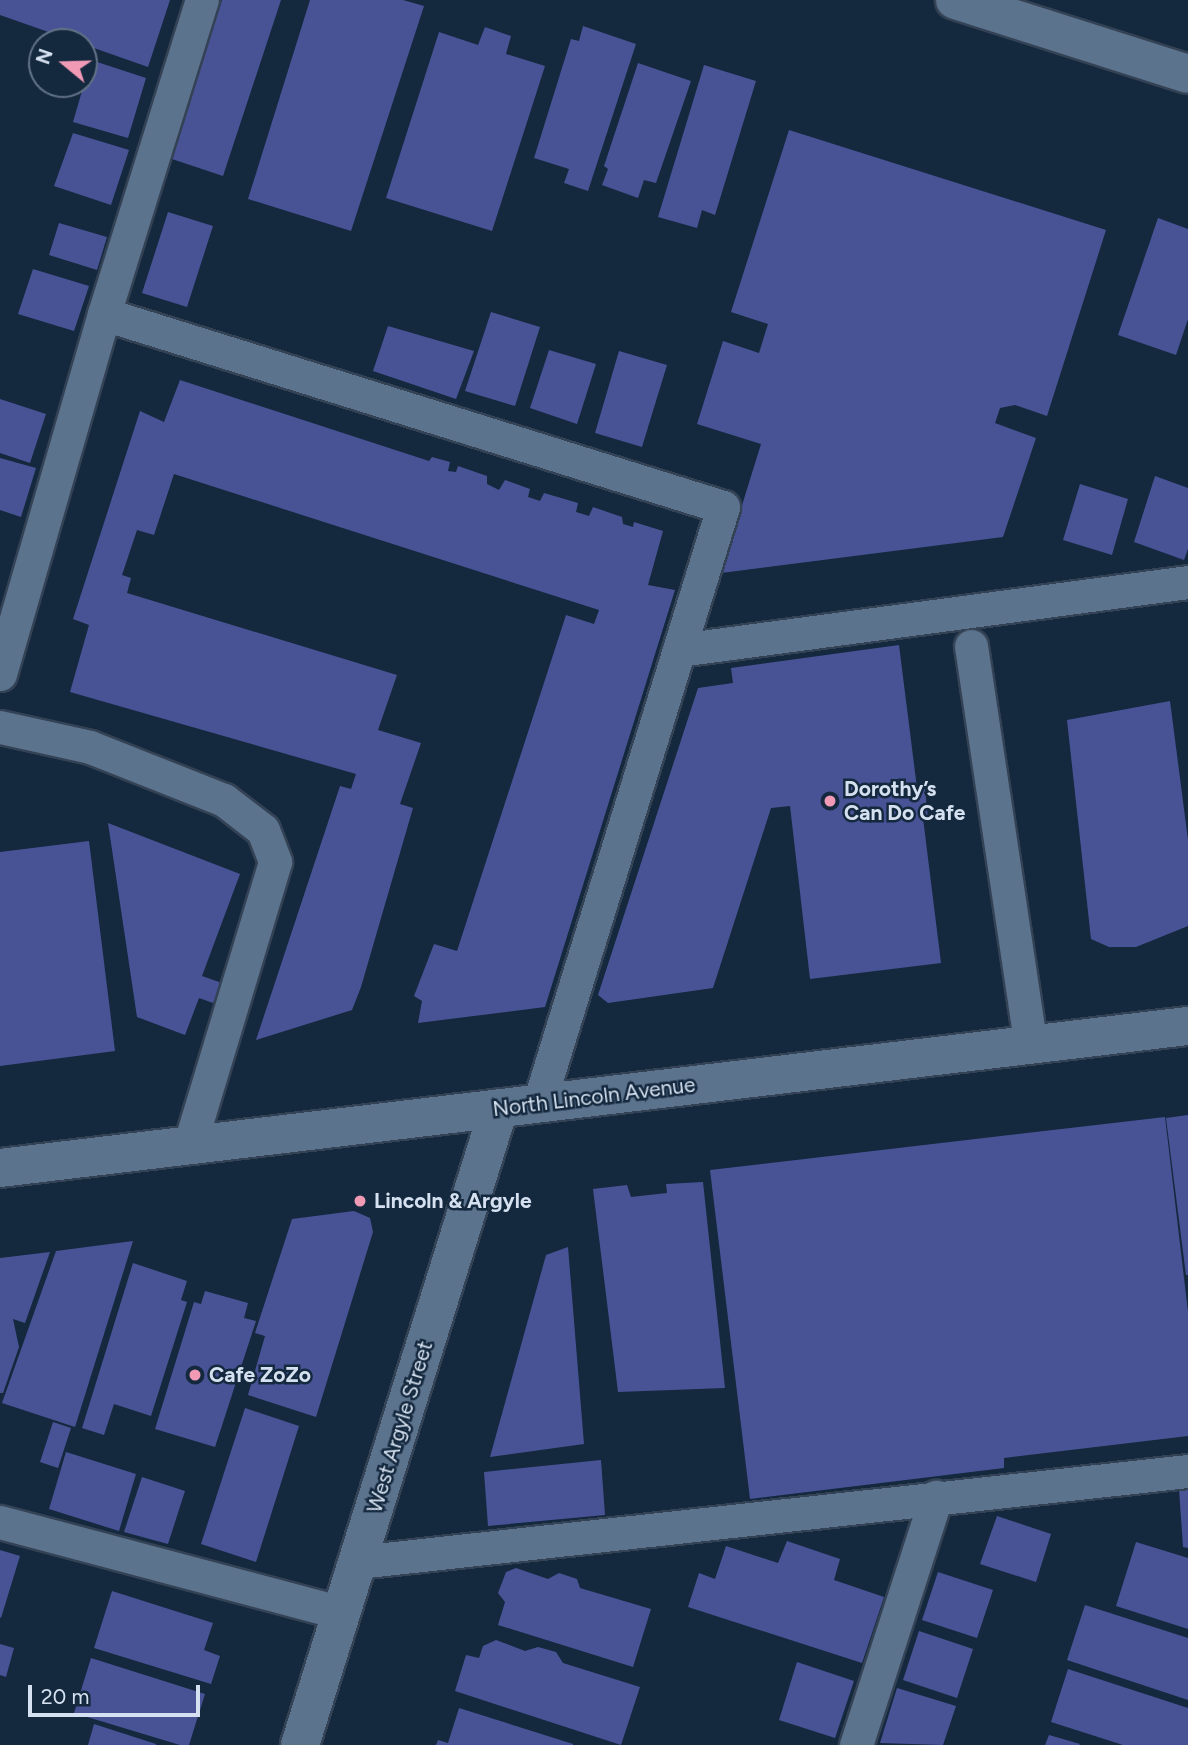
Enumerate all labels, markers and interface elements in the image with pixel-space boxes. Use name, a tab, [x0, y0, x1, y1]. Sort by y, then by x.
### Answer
north arrow	[28, 28, 98, 98]
text: N	[31, 46, 58, 67]
place label: Dorothy’s Can Do Cafe	[844, 776, 965, 826]
marker: Dorothy’s Can Do Cafe	[822, 793, 838, 809]
street label: North Lincoln Avenue	[491, 1072, 697, 1122]
place label: Lincoln & Argyle	[374, 1188, 532, 1214]
marker: Lincoln & Argyle	[352, 1193, 368, 1209]
street label: West Argyle Street	[362, 1338, 438, 1516]
place label: Cafe ZoZo	[209, 1362, 311, 1388]
marker: Cafe ZoZo	[187, 1367, 203, 1383]
scale bar	[32, 1672, 203, 1716]
text: 20 m	[41, 1684, 89, 1709]

